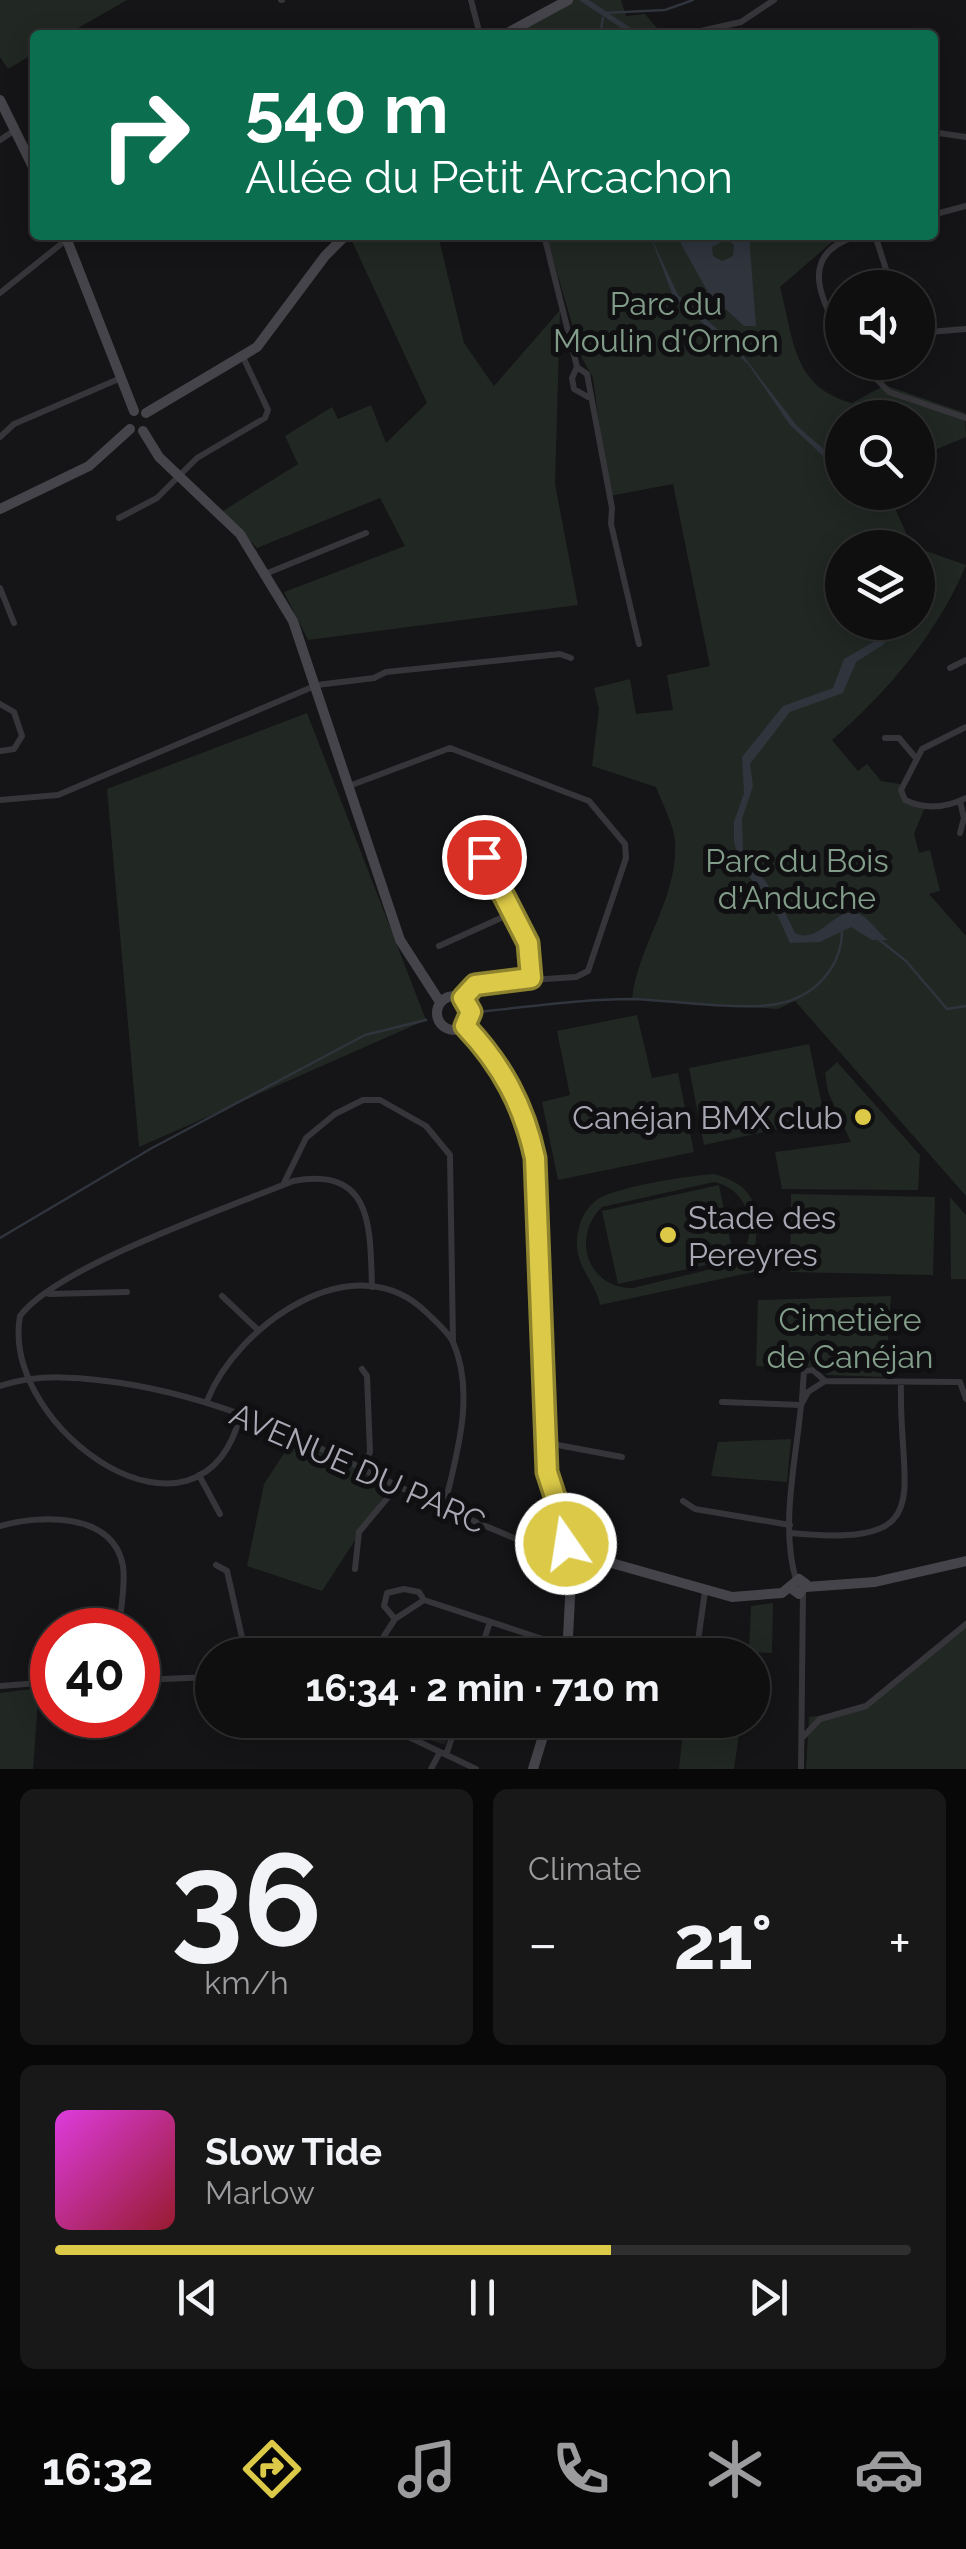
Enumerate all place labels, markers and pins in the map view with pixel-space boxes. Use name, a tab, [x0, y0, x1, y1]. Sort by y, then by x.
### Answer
pin	[442, 815, 527, 900]
place label: Canéjan BMX club	[572, 1099, 843, 1136]
marker: Canéjan BMX club	[852, 1106, 874, 1128]
place label: Stade des Pereyres	[688, 1199, 836, 1273]
marker: Stade des Pereyres	[657, 1224, 679, 1246]

